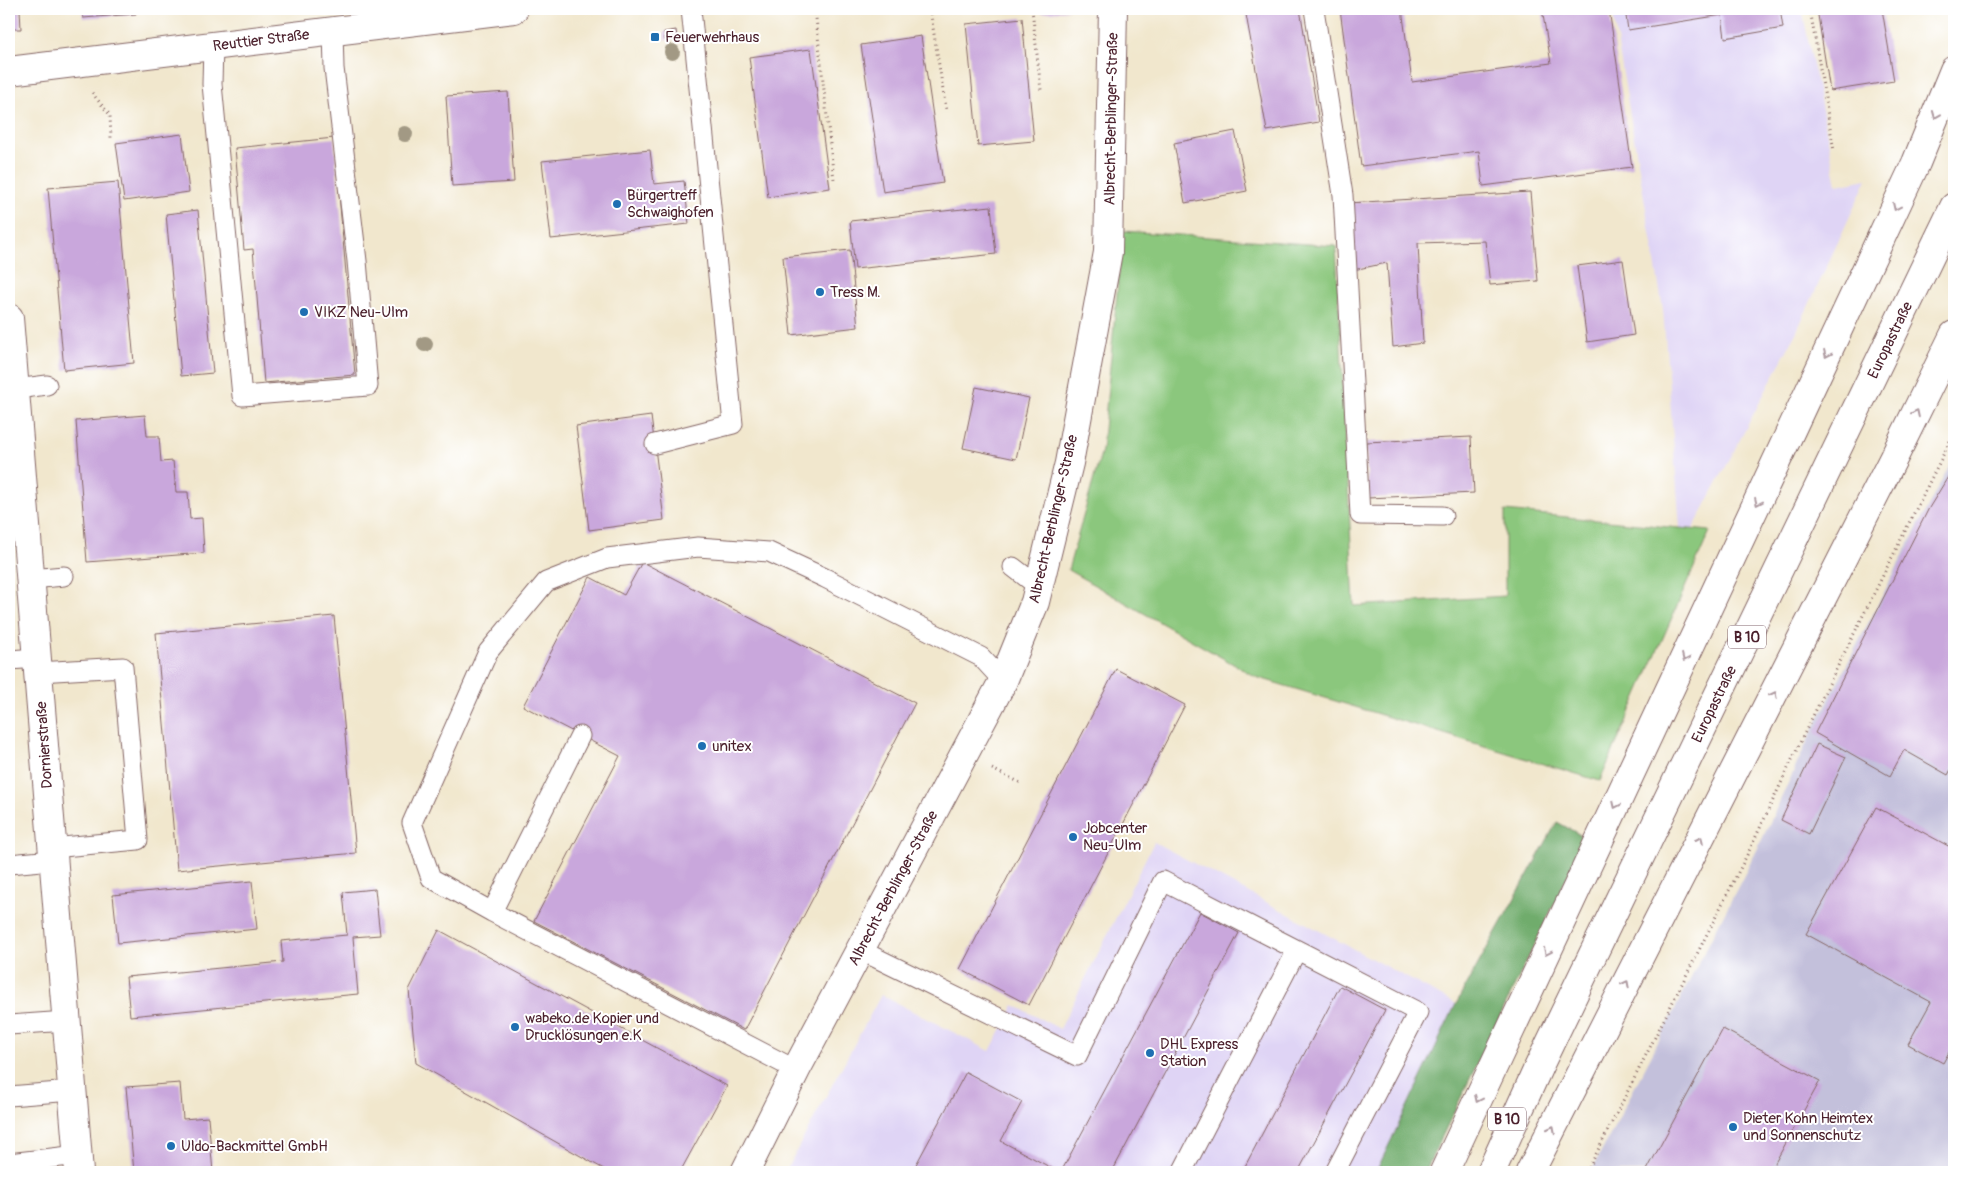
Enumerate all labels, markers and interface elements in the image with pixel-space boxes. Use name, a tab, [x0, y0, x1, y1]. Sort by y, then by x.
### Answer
street label: Reuttier Straße	[212, 25, 311, 56]
place label: Feuerwehrhaus	[665, 28, 759, 47]
marker: Feuerwehrhaus	[649, 31, 661, 43]
street label: Albrecht-Berblinger-Straße	[1100, 32, 1123, 206]
one-way arrow	[1931, 110, 1942, 119]
place label: Bürgertreff Schwaighofen	[627, 186, 714, 222]
marker: Bürgertreff Schwaighofen	[611, 198, 623, 210]
one-way arrow	[1891, 202, 1902, 211]
place label: Tress M.	[830, 283, 881, 302]
marker: Tress M.	[814, 286, 826, 298]
street label: Europastraße	[1864, 298, 1918, 382]
place label: VIKZ Neu-Ulm	[314, 303, 408, 322]
marker: VIKZ Neu-Ulm	[298, 306, 310, 318]
one-way arrow	[1823, 349, 1833, 358]
one-way arrow	[1910, 409, 1920, 418]
street label: Albrecht-Berblinger-Straße	[1025, 432, 1082, 605]
one-way arrow	[1754, 497, 1765, 506]
road number: B 10	[1728, 626, 1766, 649]
one-way arrow	[1682, 652, 1692, 661]
street label: Europastraße	[1688, 662, 1742, 746]
one-way arrow	[1767, 691, 1777, 700]
street label: Dornierstraße	[32, 700, 57, 789]
place label: unitex	[712, 737, 752, 756]
marker: unitex	[696, 740, 708, 752]
one-way arrow	[1612, 800, 1623, 809]
street label: Albrecht-Berblinger-Straße	[844, 807, 943, 969]
place label: Jobcenter Neu-Ulm	[1083, 819, 1148, 855]
marker: Jobcenter Neu-Ulm	[1067, 831, 1079, 843]
one-way arrow	[1694, 836, 1704, 845]
one-way arrow	[1543, 947, 1554, 956]
one-way arrow	[1620, 981, 1630, 990]
place label: wabeko.de Kopier und Drucklösungen e.K	[525, 1009, 659, 1045]
marker: wabeko.de Kopier und Drucklösungen e.K	[509, 1021, 521, 1033]
place label: DHL Express Station	[1160, 1035, 1238, 1071]
marker: DHL Express Station	[1144, 1047, 1156, 1059]
one-way arrow	[1474, 1094, 1484, 1103]
road number: B 10	[1488, 1108, 1526, 1130]
place label: Dieter Kohn Heimtex und Sonnenschutz	[1743, 1109, 1873, 1145]
marker: Dieter Kohn Heimtex und Sonnenschutz	[1727, 1121, 1739, 1133]
one-way arrow	[1546, 1125, 1556, 1134]
place label: Uldo-Backmittel GmbH	[181, 1137, 328, 1156]
marker: Uldo-Backmittel GmbH	[165, 1140, 177, 1152]

